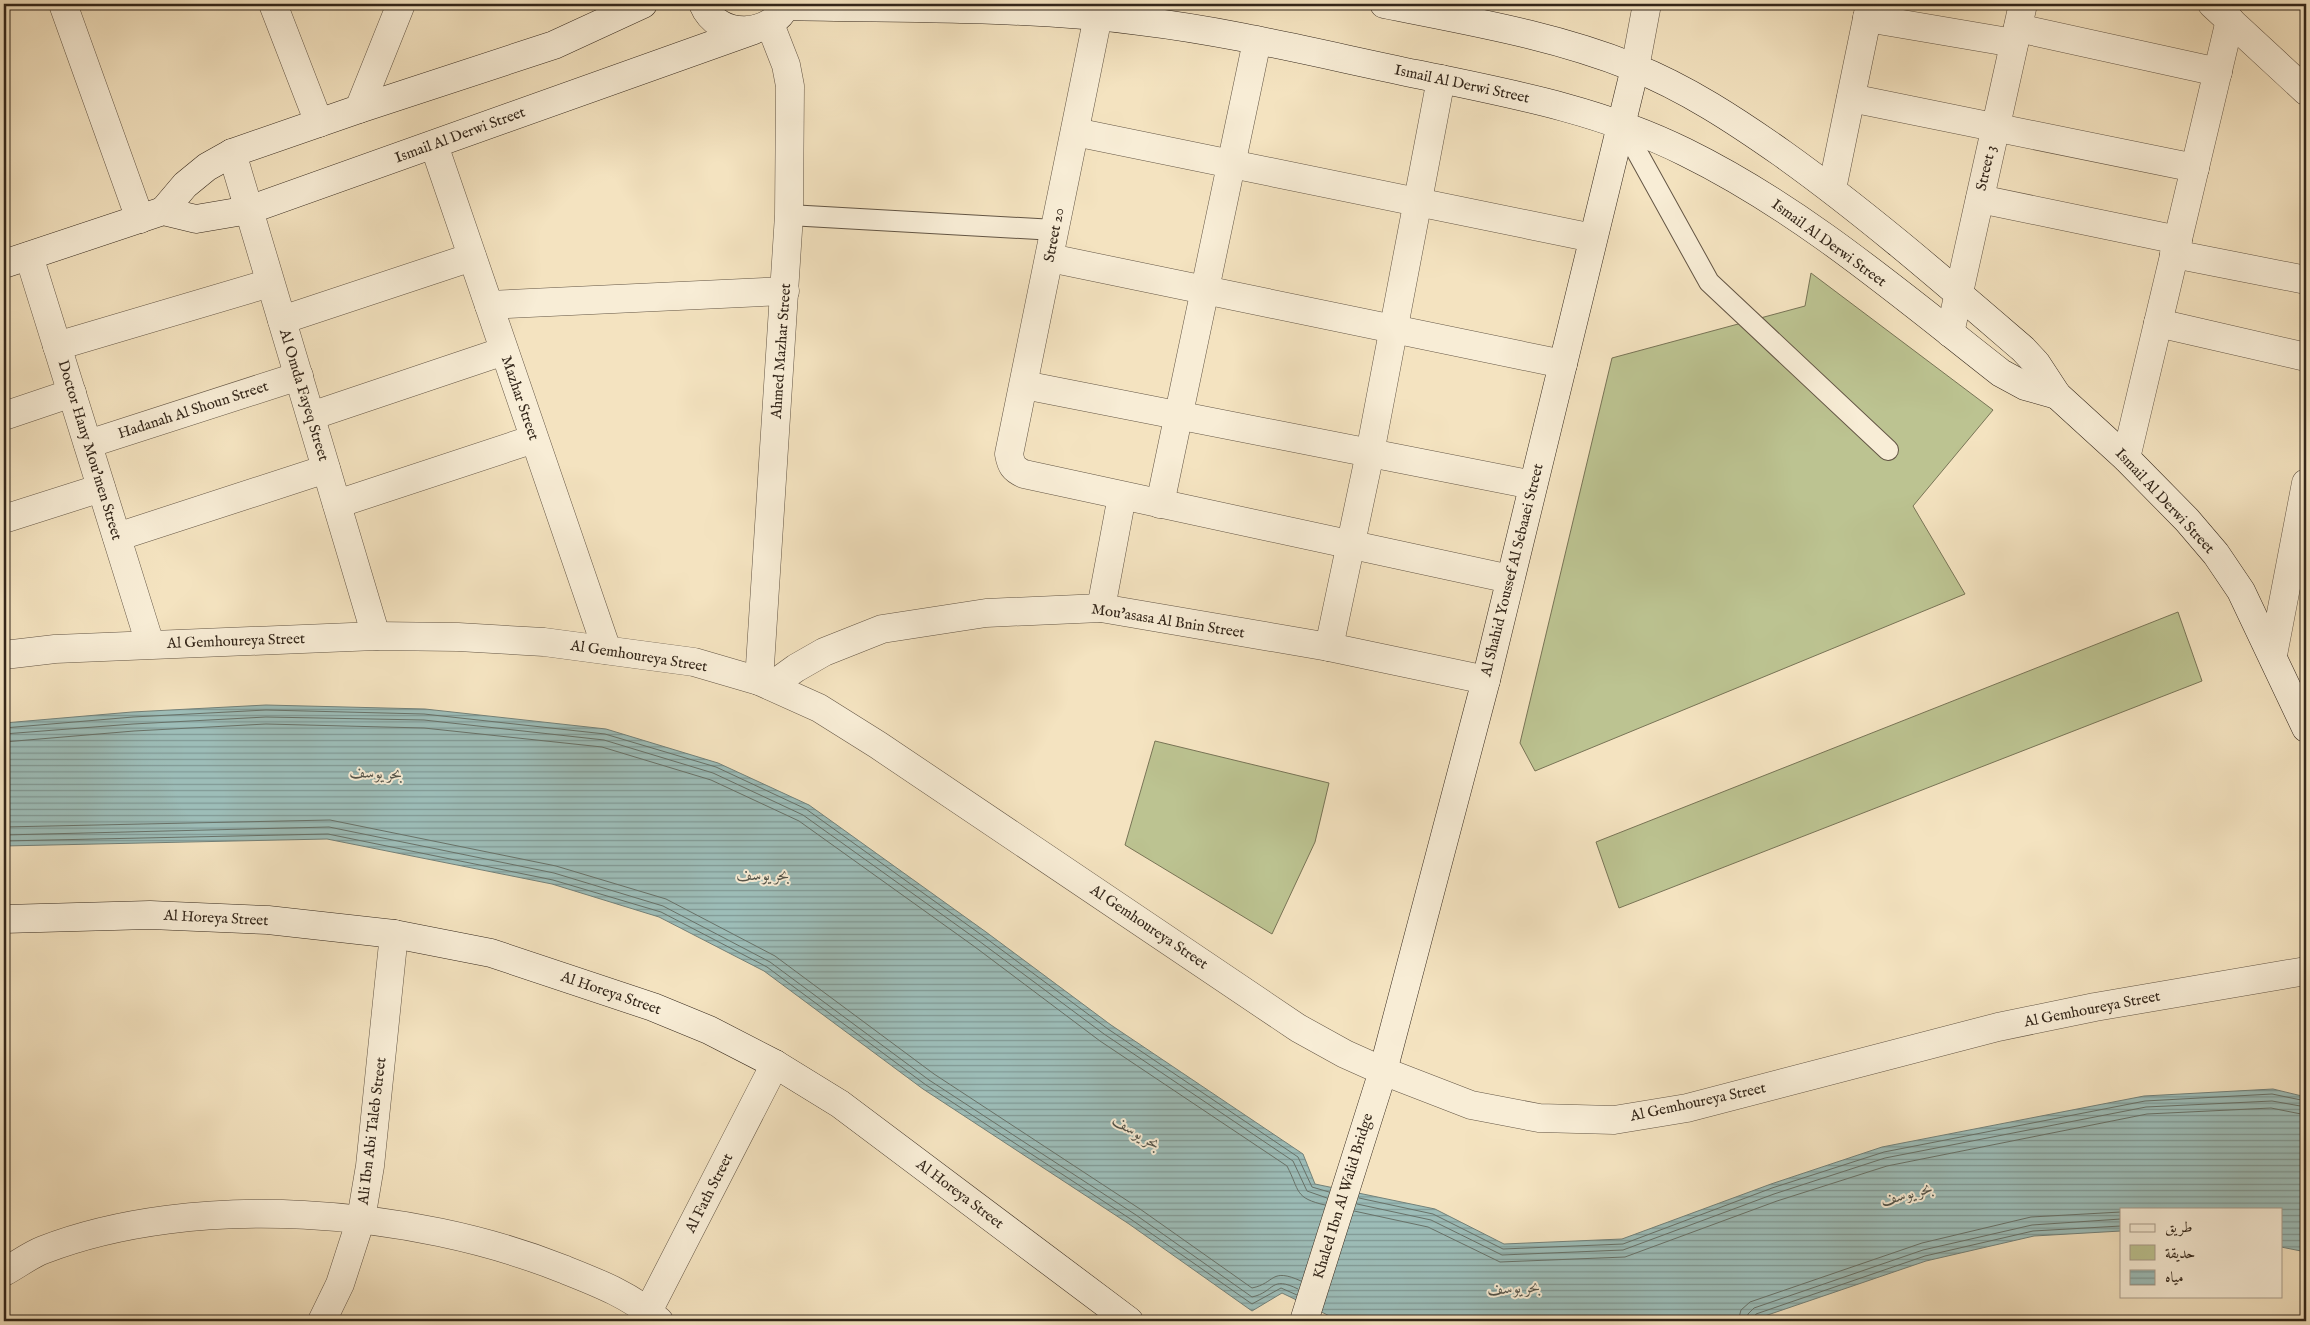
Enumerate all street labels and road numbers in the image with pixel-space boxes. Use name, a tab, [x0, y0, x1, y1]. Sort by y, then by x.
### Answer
street label: Ismail Al Derwi Street	[1393, 60, 1531, 108]
street label: Ismail Al Derwi Street	[392, 103, 528, 167]
street label: Street 3	[1972, 143, 2000, 193]
street label: Ismail Al Derwi Street	[1768, 195, 1890, 291]
street label: Street 20	[1039, 206, 1069, 264]
street label: Ahmed Mazhar Street	[767, 283, 795, 420]
street label: Al Omda Fayeq Street	[275, 326, 333, 463]
street label: Mazhar Street	[497, 353, 543, 443]
street label: Doctor Hany Mou'men Street	[54, 358, 126, 542]
street label: Hadanah Al Shoun Street	[115, 377, 271, 443]
street label: Ismail Al Derwi Street	[2111, 444, 2219, 558]
street label: Al Shahid Youssef Al Sebaaei Street	[1476, 462, 1548, 679]
street label: Mou'asasa Al Bnin Street	[1090, 599, 1246, 643]
street label: Al Gemhoureya Street	[166, 629, 305, 653]
street label: Al Gemhoureya Street	[568, 636, 709, 676]
street label: Al Gemhoureya Street	[1086, 880, 1212, 974]
street label: Al Horeya Street	[162, 906, 269, 930]
street label: Al Horeya Street	[557, 967, 664, 1019]
street label: Al Gemhoureya Street	[2021, 986, 2162, 1032]
street label: Ali Ibn Abi Taleb Street	[353, 1056, 390, 1207]
street label: Al Gemhoureya Street	[1627, 1078, 1768, 1126]
street label: Khaled Ibn Al Walid Bridge	[1309, 1111, 1377, 1281]
street label: Al Fath Street	[680, 1150, 737, 1237]
street label: Al Horeya Street	[912, 1154, 1008, 1233]

